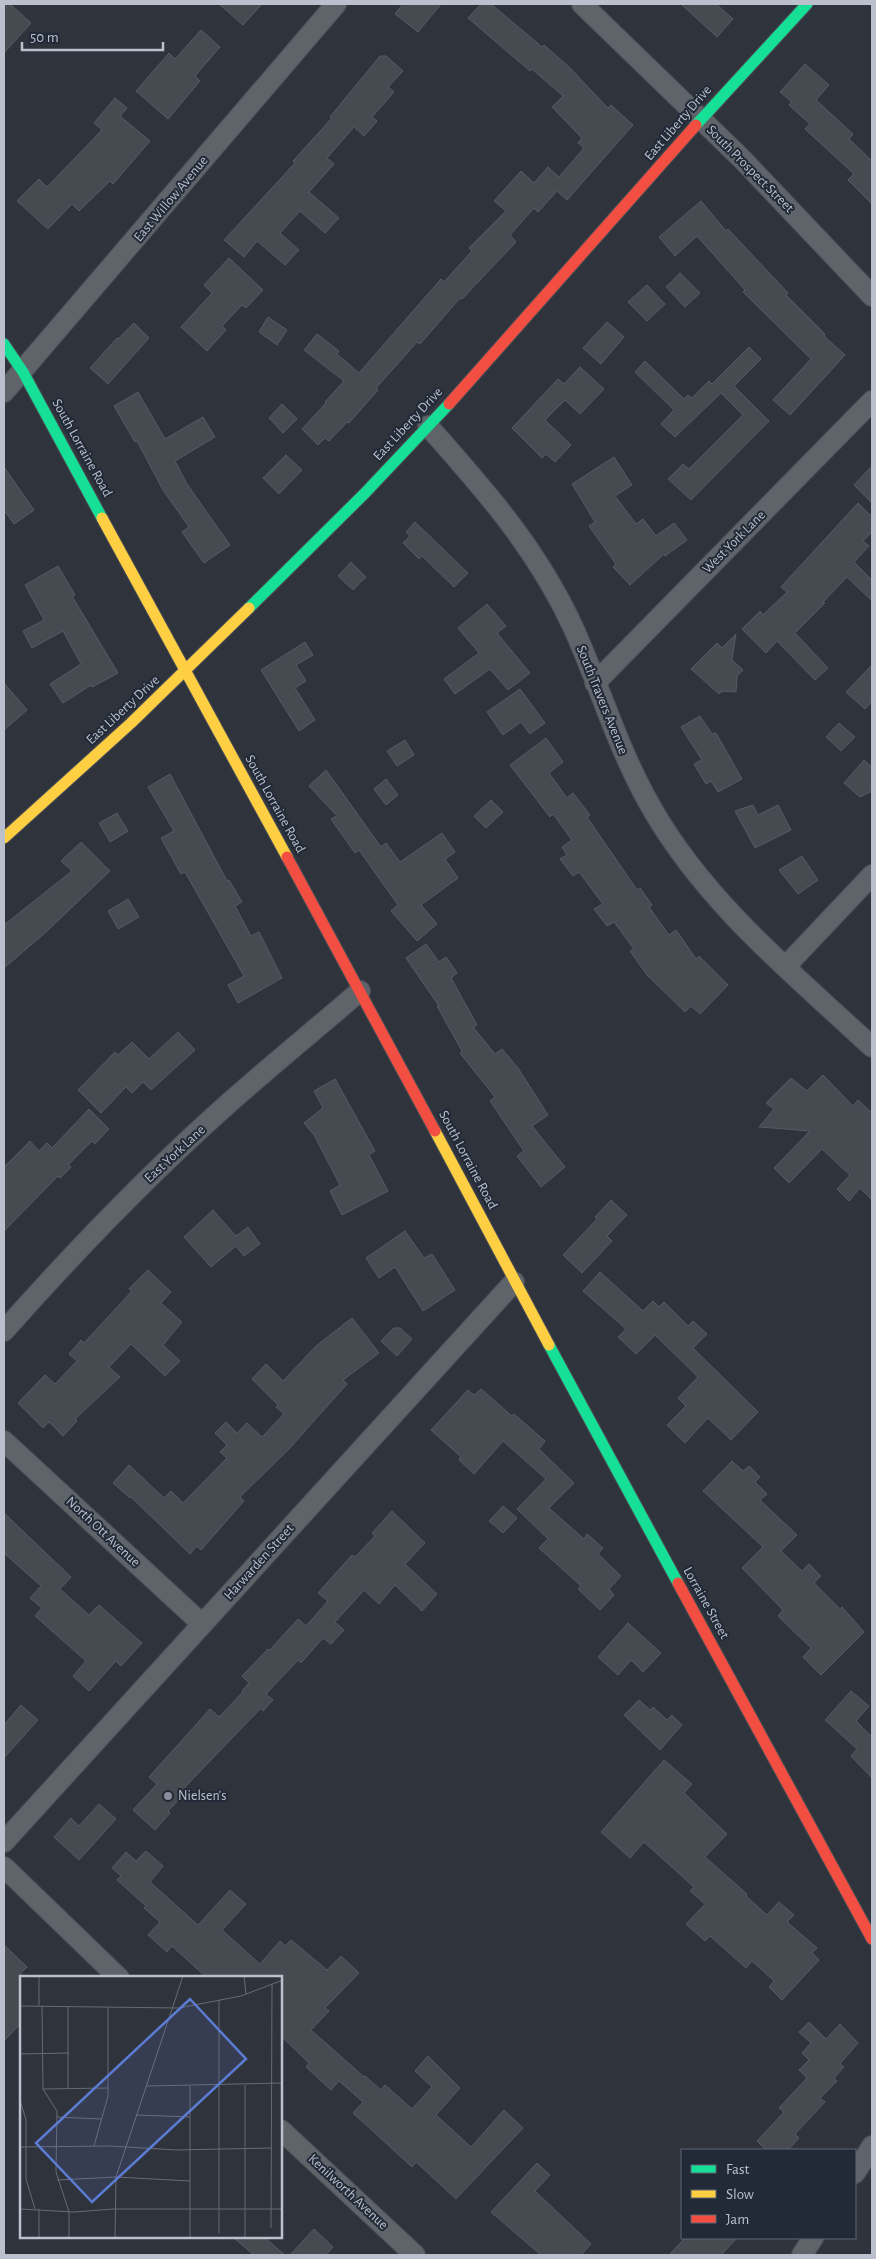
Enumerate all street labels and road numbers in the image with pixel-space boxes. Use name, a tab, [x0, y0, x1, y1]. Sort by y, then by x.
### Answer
street label: East Liberty Drive	[642, 83, 714, 163]
street label: South Prospect Street	[704, 123, 797, 216]
street label: East Willow Avenue	[131, 154, 211, 244]
street label: East Liberty Drive	[371, 385, 445, 463]
street label: South Lorraine Road	[49, 397, 115, 499]
street label: West York Lane	[700, 508, 768, 576]
street label: South Travers Avenue	[574, 644, 630, 756]
street label: East Liberty Drive	[84, 673, 162, 747]
street label: South Lorraine Road	[242, 753, 308, 855]
street label: South Lorraine Road	[436, 1108, 500, 1212]
street label: East York Lane	[142, 1123, 208, 1185]
street label: North Ott Avenue	[63, 1494, 143, 1570]
street label: Harwarden Street	[221, 1521, 297, 1603]
street label: Lorraine Street	[680, 1565, 732, 1642]
street label: Kenilworth Avenue	[305, 2152, 391, 2232]

